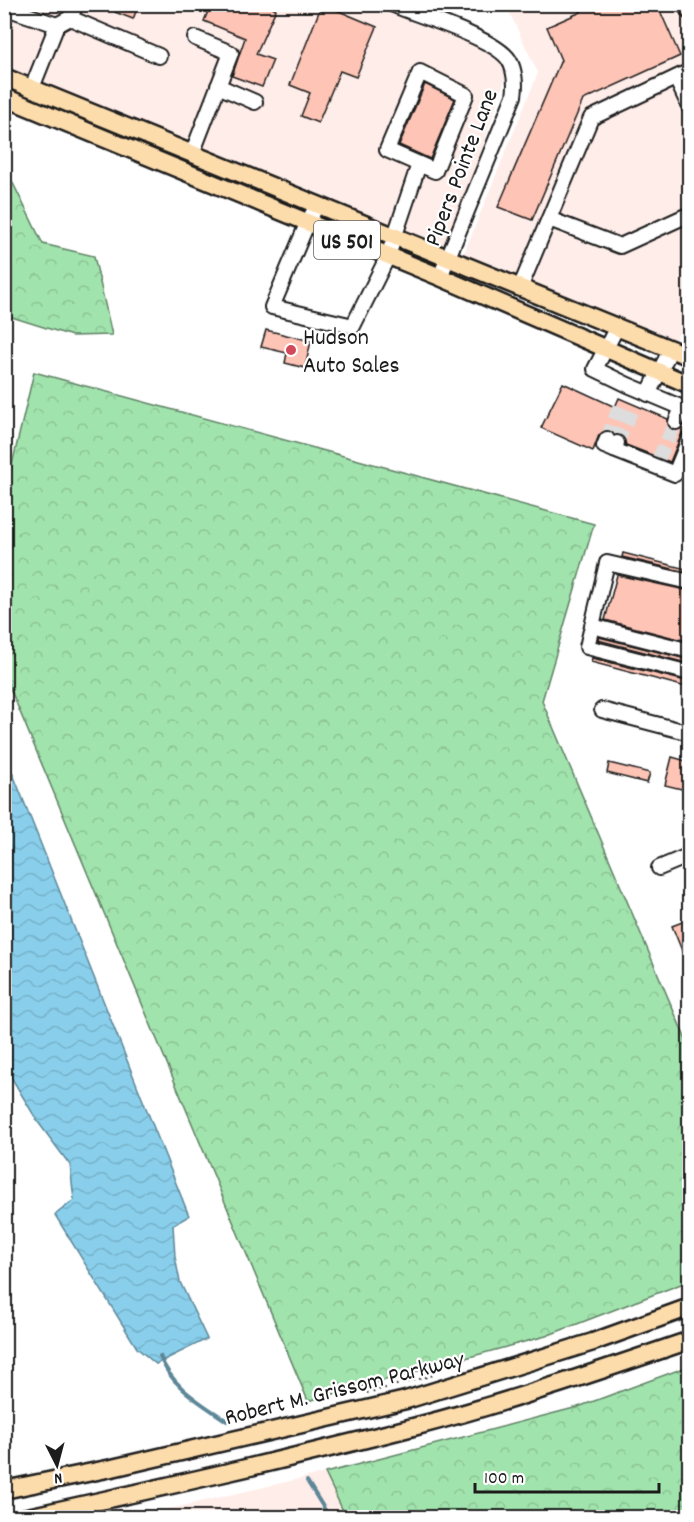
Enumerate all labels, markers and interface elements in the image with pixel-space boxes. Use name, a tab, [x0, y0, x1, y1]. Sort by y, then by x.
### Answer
street label: Pipers Pointe Lane	[417, 84, 508, 252]
road number: US 501	[314, 221, 380, 259]
place label: Hudson Auto Sales	[303, 322, 400, 384]
marker: Hudson Auto Sales	[284, 343, 298, 357]
street label: Robert M. Grissom Parkway	[221, 1343, 469, 1436]
north arrow	[27, 1435, 87, 1495]
scale bar	[475, 1456, 660, 1494]
text: N	[53, 1466, 63, 1489]
text: 100 m	[484, 1467, 524, 1492]

